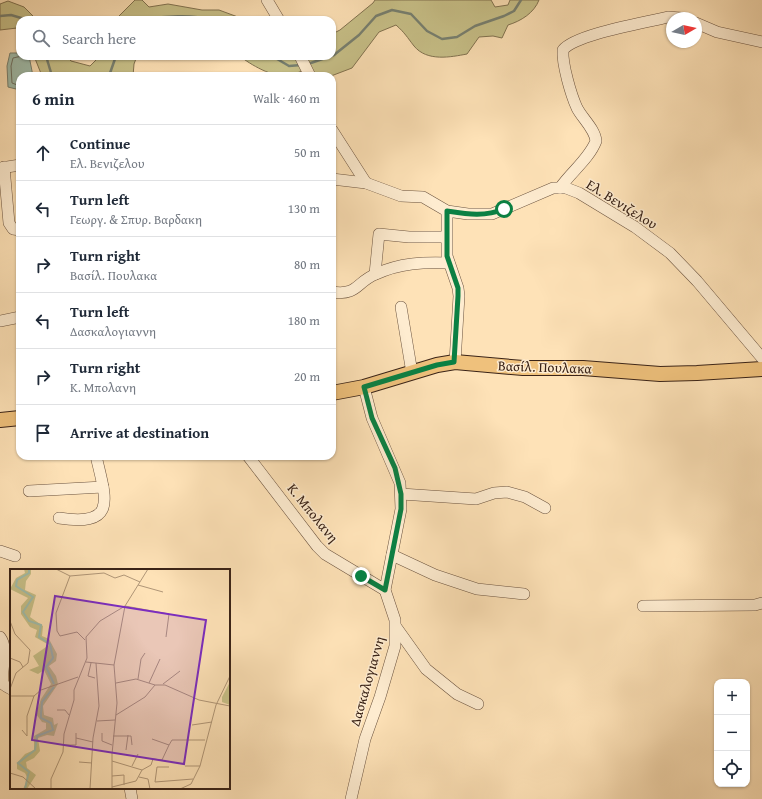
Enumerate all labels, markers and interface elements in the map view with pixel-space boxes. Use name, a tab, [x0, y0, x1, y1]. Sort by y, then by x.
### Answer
north arrow	[666, 12, 702, 48]
search box	[16, 16, 336, 60]
icon: search	[30, 27, 52, 49]
text: Search here	[62, 28, 136, 49]
text: 6 min	[32, 86, 74, 111]
text: Walk · 460 m	[253, 89, 320, 108]
text: Continue	[70, 133, 131, 154]
icon: ahead	[32, 142, 54, 164]
text: 50 m	[294, 143, 320, 162]
text: Ελ. Βενιζελου	[70, 154, 145, 173]
street label: Ελ. Βενιζελου	[583, 174, 661, 234]
text: Turn left	[70, 189, 129, 210]
icon: left	[32, 198, 54, 220]
text: 130 m	[288, 199, 320, 218]
route start	[495, 200, 513, 218]
text: Γεωργ. & Σπυρ. Βαρδακη	[70, 210, 202, 229]
text: Turn right	[70, 245, 141, 266]
icon: right	[32, 254, 54, 276]
text: 80 m	[294, 255, 320, 274]
text: Βασίλ. Πουλακα	[70, 266, 157, 285]
text: Turn left	[70, 301, 129, 322]
icon: left	[32, 310, 54, 332]
text: 180 m	[288, 311, 320, 330]
text: Δασκαλογιαννη	[70, 322, 156, 341]
street label: Βασίλ. Πουλακα	[498, 355, 593, 379]
text: Turn right	[70, 357, 141, 378]
icon: right	[32, 366, 54, 388]
text: 20 m	[294, 367, 320, 386]
text: Κ. Μπολανη	[70, 378, 136, 397]
icon: arrive	[32, 422, 54, 444]
text: Arrive at destination	[70, 422, 209, 443]
street label: Κ. Μπολανη	[283, 479, 343, 547]
route end	[352, 567, 370, 585]
inset map	[10, 569, 230, 789]
street label: Δασκαλογιαννη	[345, 634, 389, 728]
map controls	[714, 679, 750, 787]
button: +	[714, 679, 750, 715]
button: −	[714, 715, 750, 751]
button: locate	[714, 751, 750, 787]

